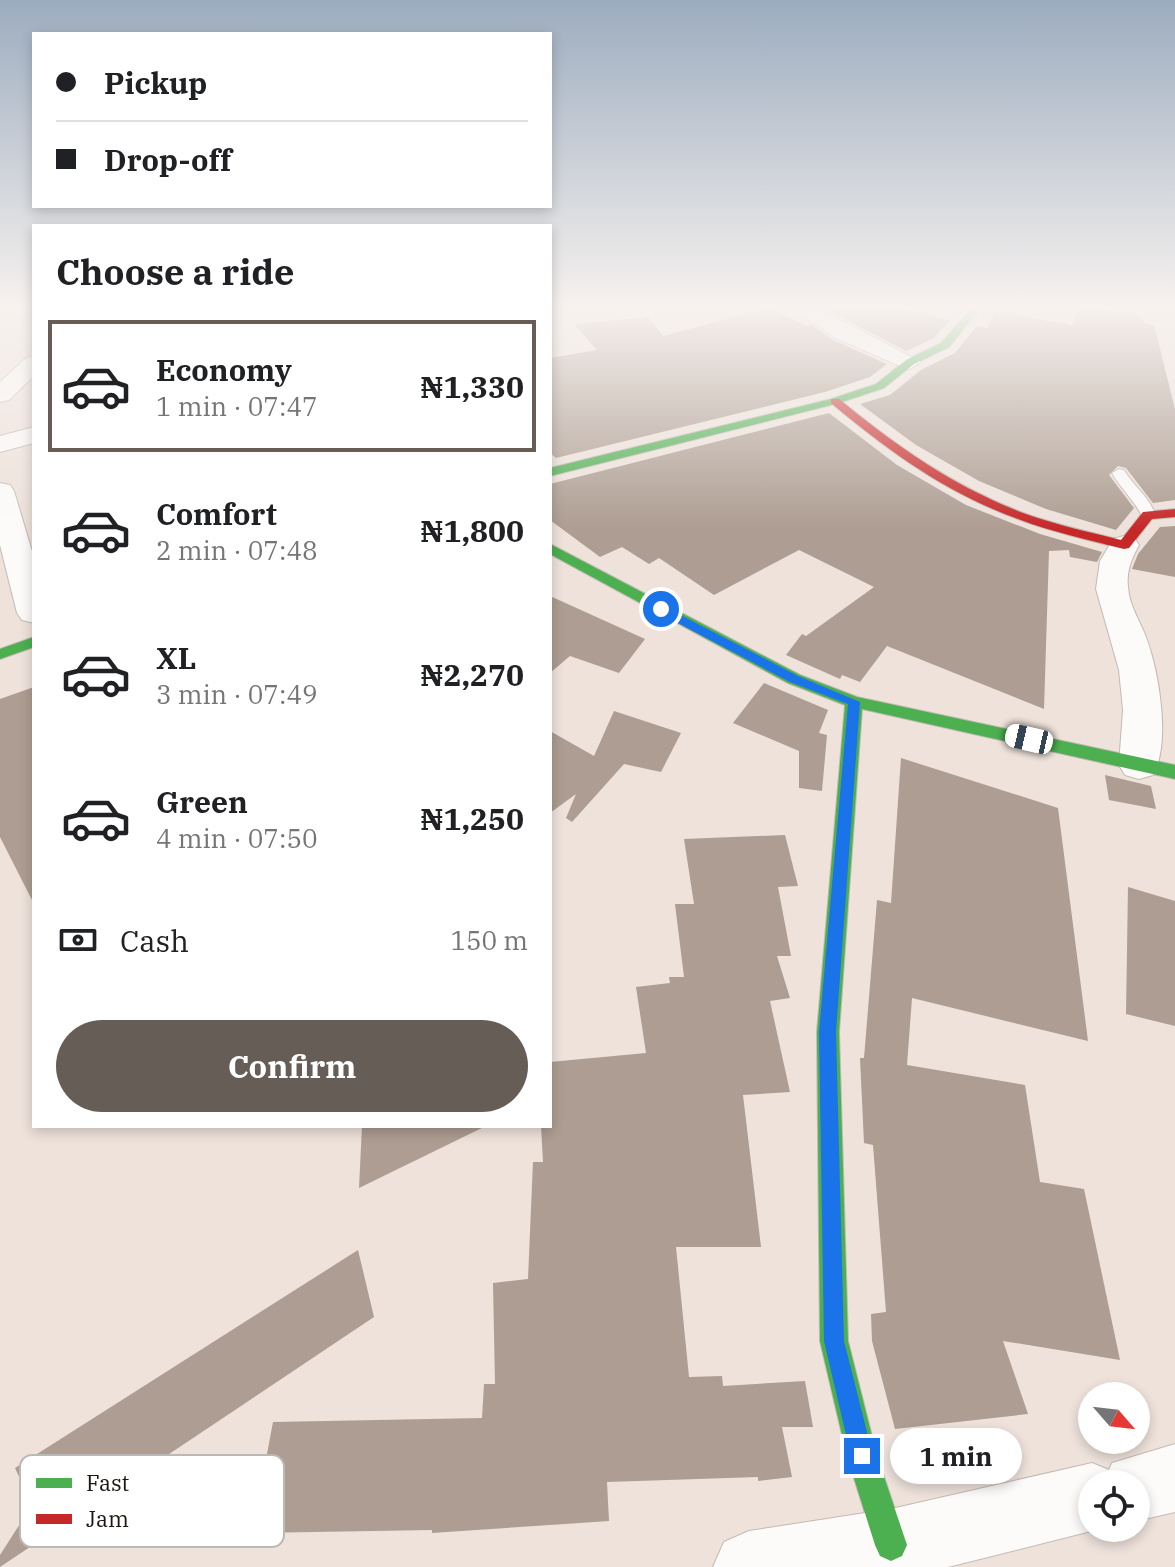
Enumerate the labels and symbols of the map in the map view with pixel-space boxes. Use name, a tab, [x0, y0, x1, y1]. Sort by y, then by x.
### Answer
route start	[643, 591, 679, 627]
car	[1003, 722, 1055, 756]
north arrow	[1078, 1382, 1150, 1454]
callout: 1 min	[890, 1428, 1022, 1484]
route end	[844, 1438, 880, 1474]
legend	[20, 1455, 284, 1547]
text: Fast	[86, 1468, 129, 1497]
text: Jam	[86, 1504, 129, 1533]

